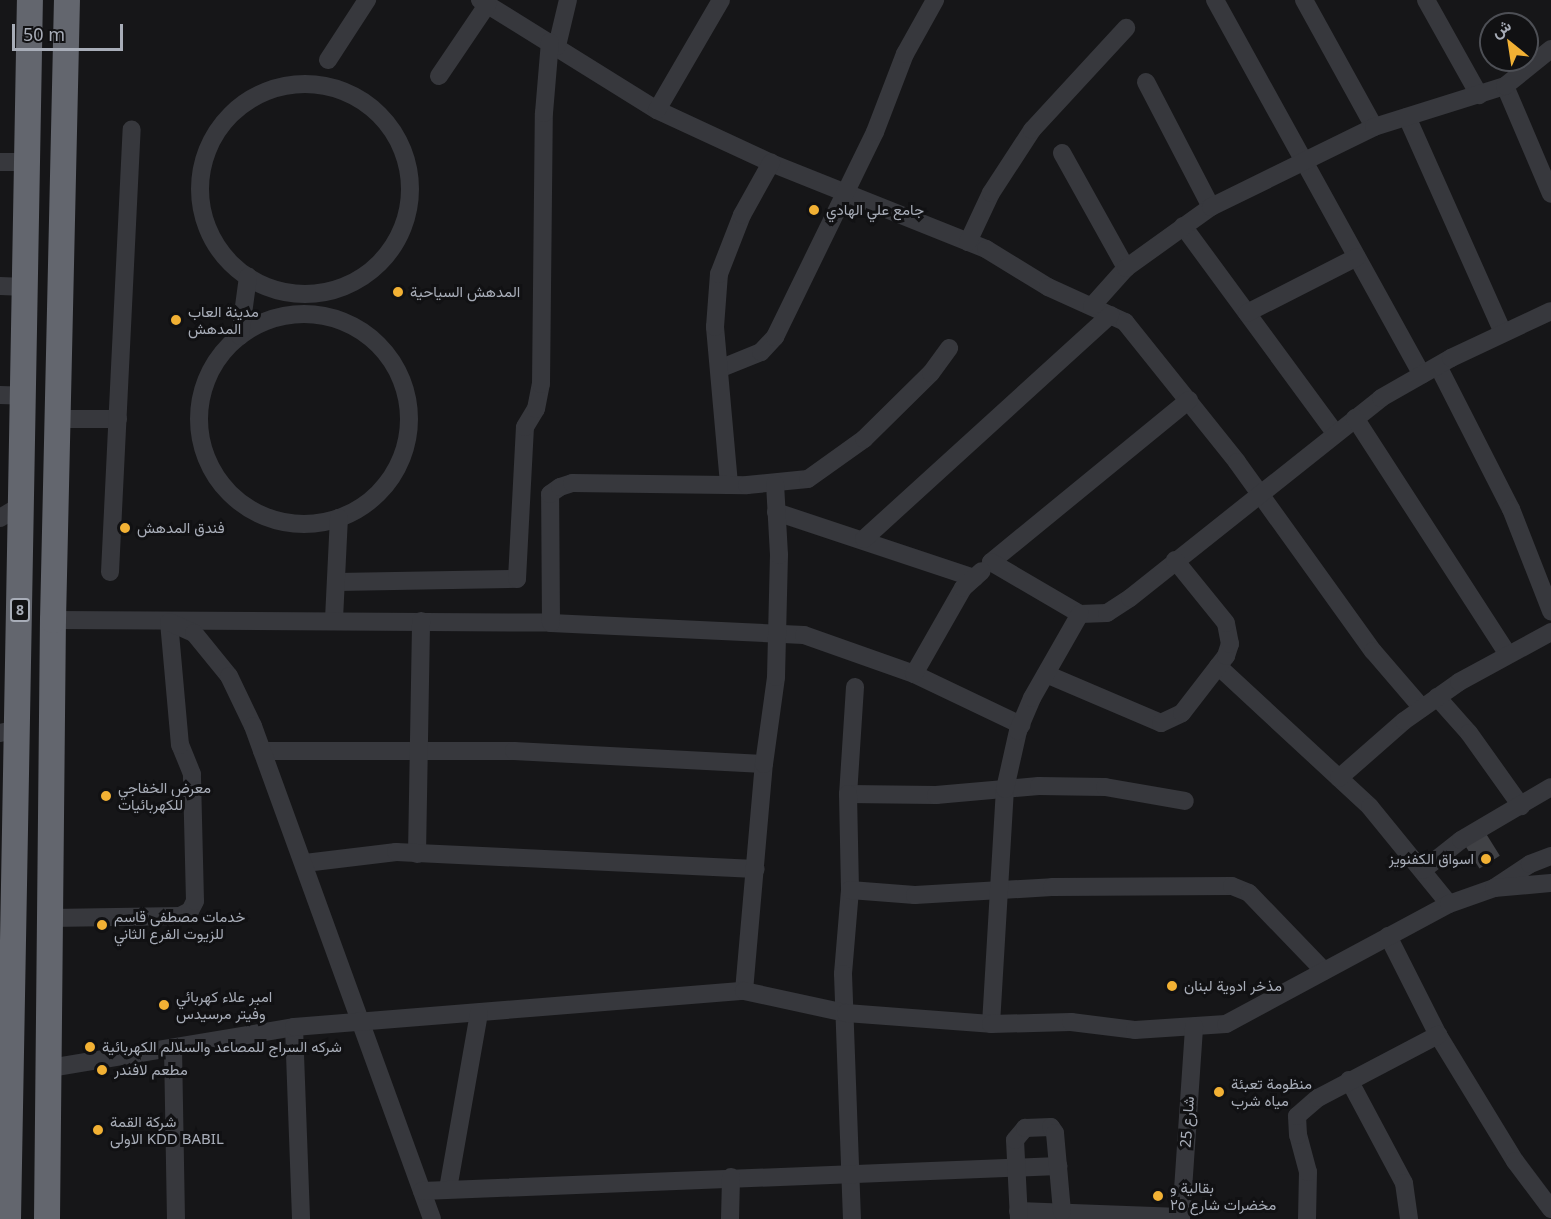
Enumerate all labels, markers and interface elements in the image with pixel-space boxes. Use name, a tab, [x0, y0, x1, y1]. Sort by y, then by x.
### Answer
scale bar	[15, 12, 126, 50]
north arrow	[1479, 12, 1539, 72]
text: ش	[1487, 14, 1515, 42]
text: 50 m	[23, 22, 65, 46]
place label: جامع علي الهادي	[826, 201, 924, 219]
marker: جامع علي الهادي	[807, 203, 821, 217]
place label: المدهش السياحية	[410, 283, 520, 301]
marker: المدهش السياحية	[391, 285, 405, 299]
place label: مدينة العاب المدهش	[188, 302, 259, 337]
marker: مدينة العاب المدهش	[169, 313, 183, 327]
place label: فندق المدهش	[137, 519, 225, 537]
marker: فندق المدهش	[118, 521, 132, 535]
road number: 8	[10, 599, 31, 621]
place label: معرض الخفاجي للكهربائيات	[118, 778, 211, 813]
marker: معرض الخفاجي للكهربائيات	[99, 789, 113, 803]
place label: اسواق الكفنويز	[1389, 850, 1474, 868]
marker: اسواق الكفنويز	[1479, 852, 1493, 866]
place label: خدمات مصطفى قاسم للزيوت الفرع الثاني	[114, 907, 245, 942]
marker: خدمات مصطفى قاسم للزيوت الفرع الثاني	[95, 918, 109, 932]
place label: مذخر ادوية لبنان	[1184, 977, 1282, 995]
marker: مذخر ادوية لبنان	[1165, 979, 1179, 993]
place label: امير علاء كهربائي وفيتر مرسيدس	[176, 987, 272, 1022]
marker: امير علاء كهربائي وفيتر مرسيدس	[157, 998, 171, 1012]
place label: شركه السراج للمصاعد والسلالم الكهربائية	[102, 1038, 342, 1056]
marker: شركه السراج للمصاعد والسلالم الكهربائية	[83, 1040, 97, 1054]
place label: مطعم لافندر	[114, 1061, 188, 1079]
marker: مطعم لافندر	[95, 1063, 109, 1077]
place label: منظومة تعبئة مياه شرب	[1231, 1074, 1312, 1109]
marker: منظومة تعبئة مياه شرب	[1212, 1085, 1226, 1099]
street label: شارع 25	[1176, 1096, 1198, 1148]
place label: شركة القمة الاولى KDD BABIL	[110, 1112, 224, 1147]
marker: شركة القمة الاولى KDD BABIL	[91, 1123, 105, 1137]
place label: بقالية و مخضرات شارع ٢٥	[1170, 1178, 1276, 1213]
marker: بقالية و مخضرات شارع ٢٥	[1151, 1189, 1165, 1203]

